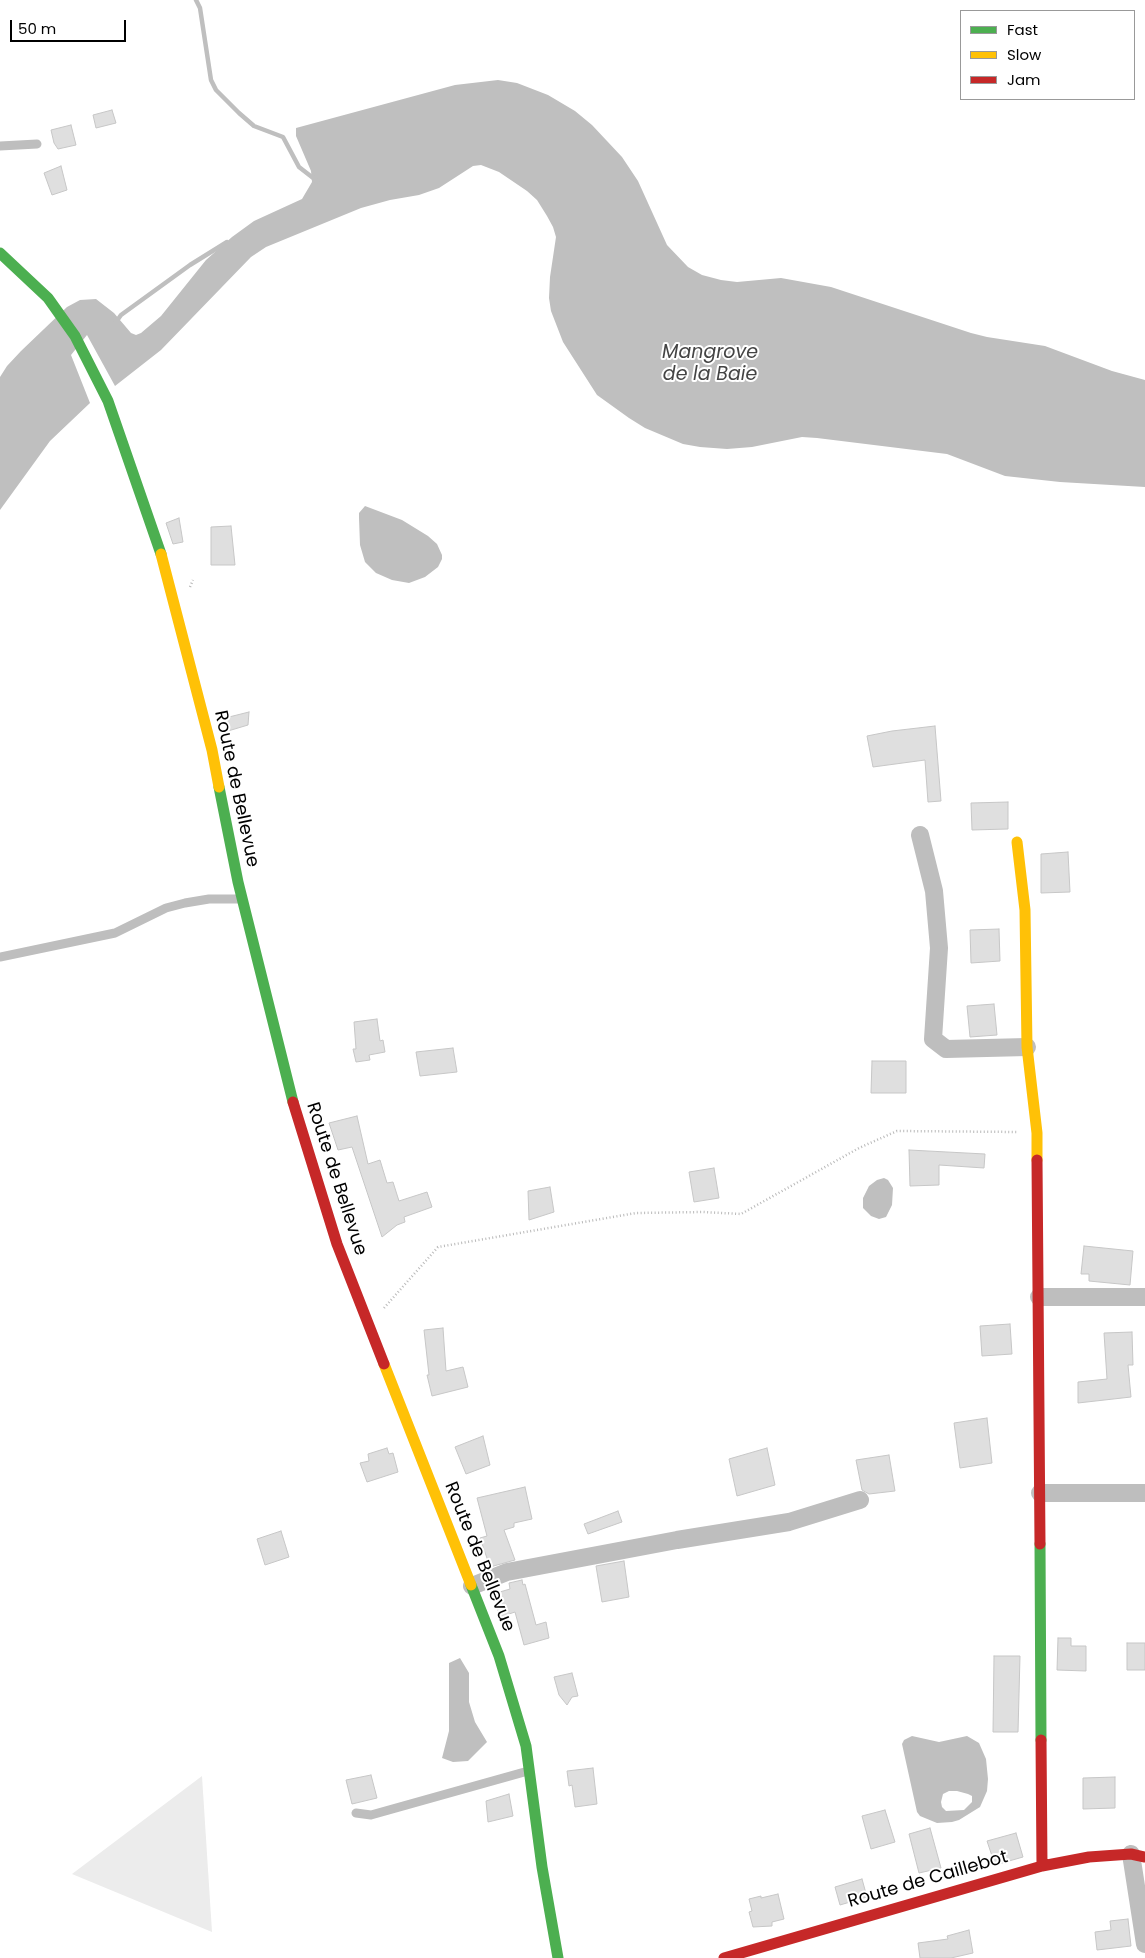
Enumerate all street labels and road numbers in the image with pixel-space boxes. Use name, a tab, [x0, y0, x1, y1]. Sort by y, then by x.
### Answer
street label: Route de Bellevue	[209, 709, 263, 869]
street label: Route de Bellevue	[301, 1100, 371, 1258]
street label: Route de Bellevue	[439, 1479, 519, 1635]
street label: Route de Caillebot	[846, 1847, 1010, 1913]

